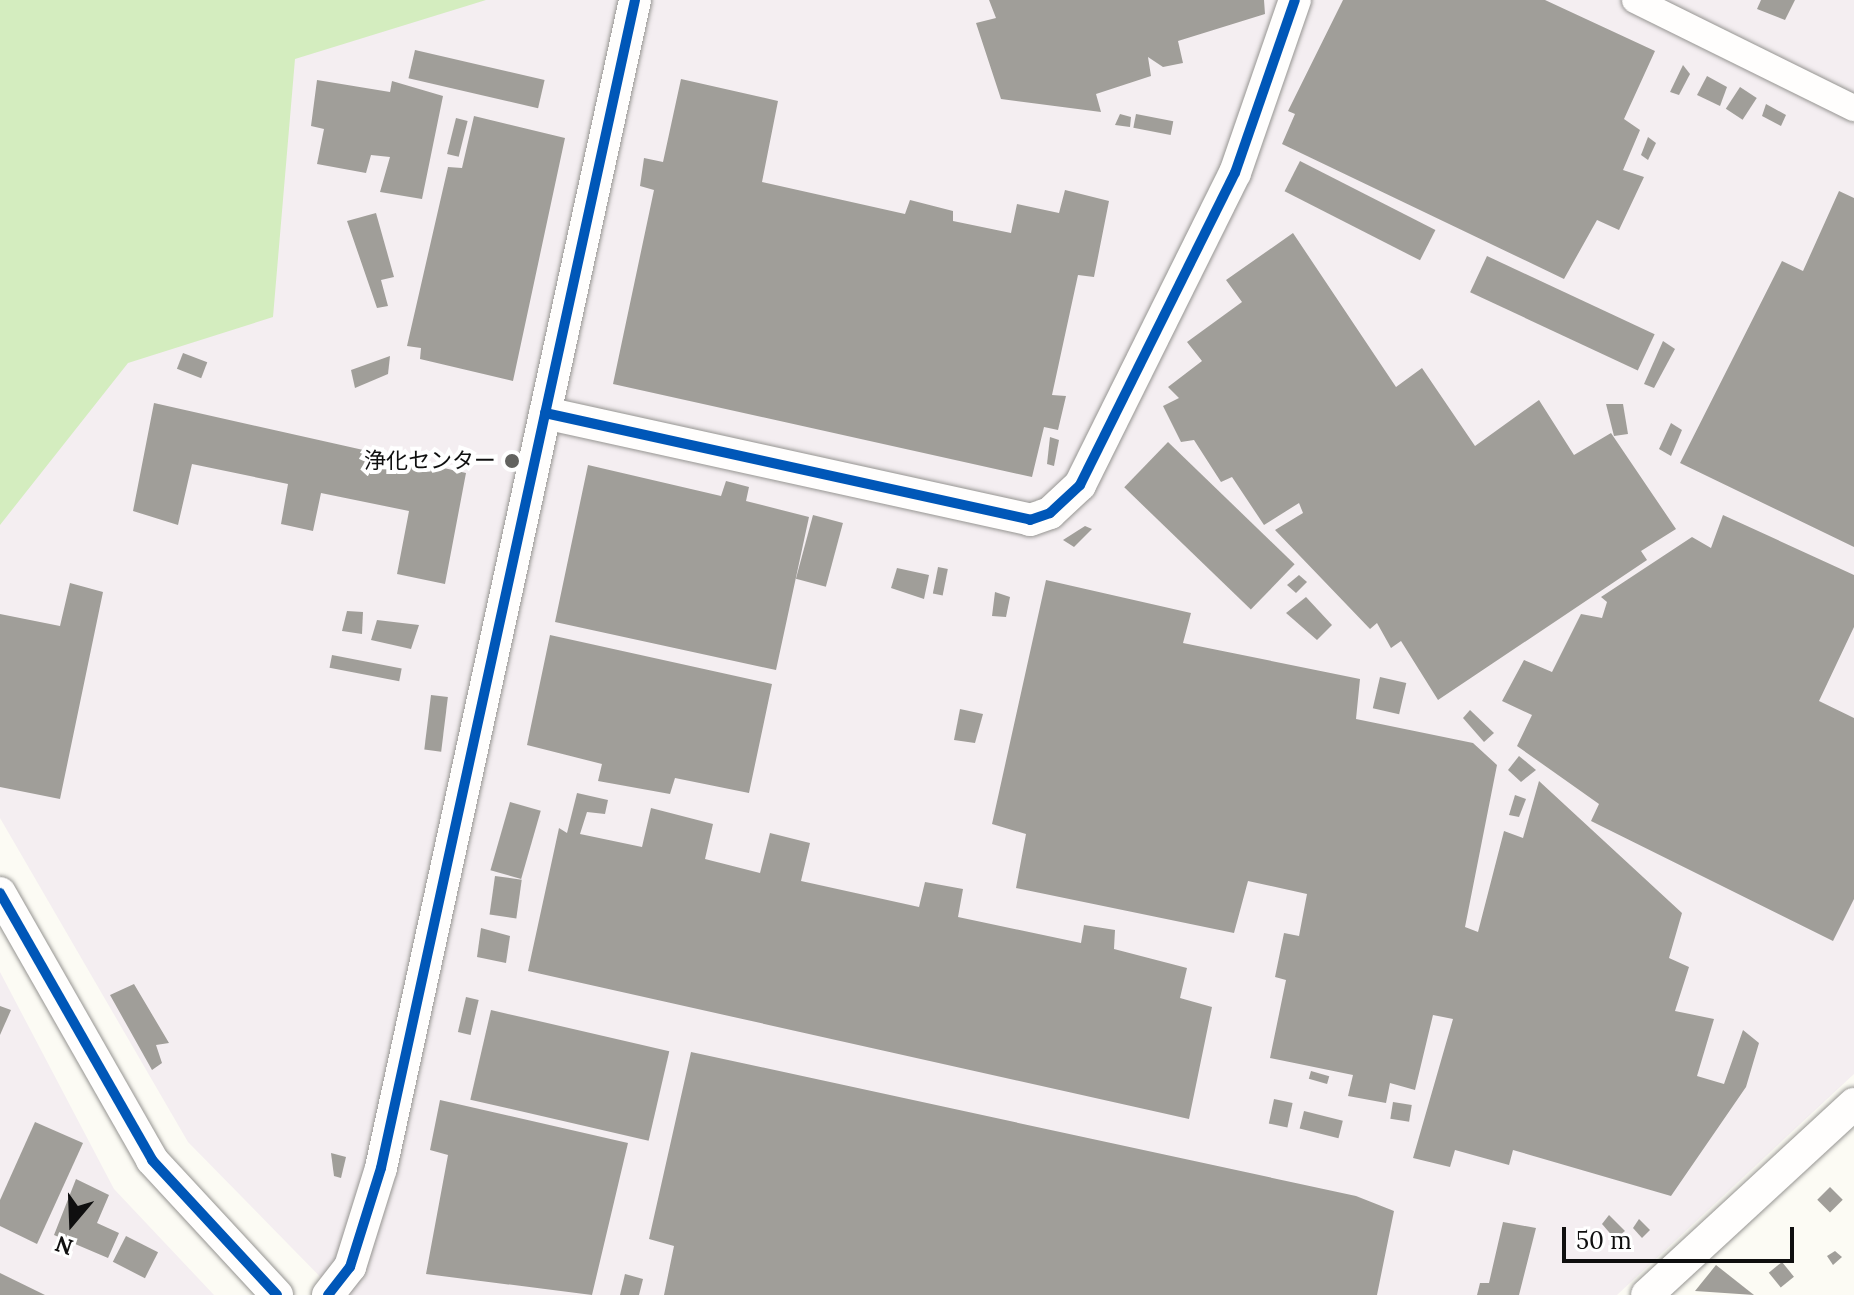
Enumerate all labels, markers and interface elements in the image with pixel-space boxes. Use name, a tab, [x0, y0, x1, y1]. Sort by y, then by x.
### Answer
place label: 浄化センター	[364, 448, 496, 474]
marker: 浄化センター	[503, 452, 521, 470]
north arrow	[32, 1183, 112, 1263]
scale bar	[1566, 1211, 1798, 1261]
text: 50 m	[1576, 1225, 1632, 1256]
text: N	[52, 1230, 77, 1262]

